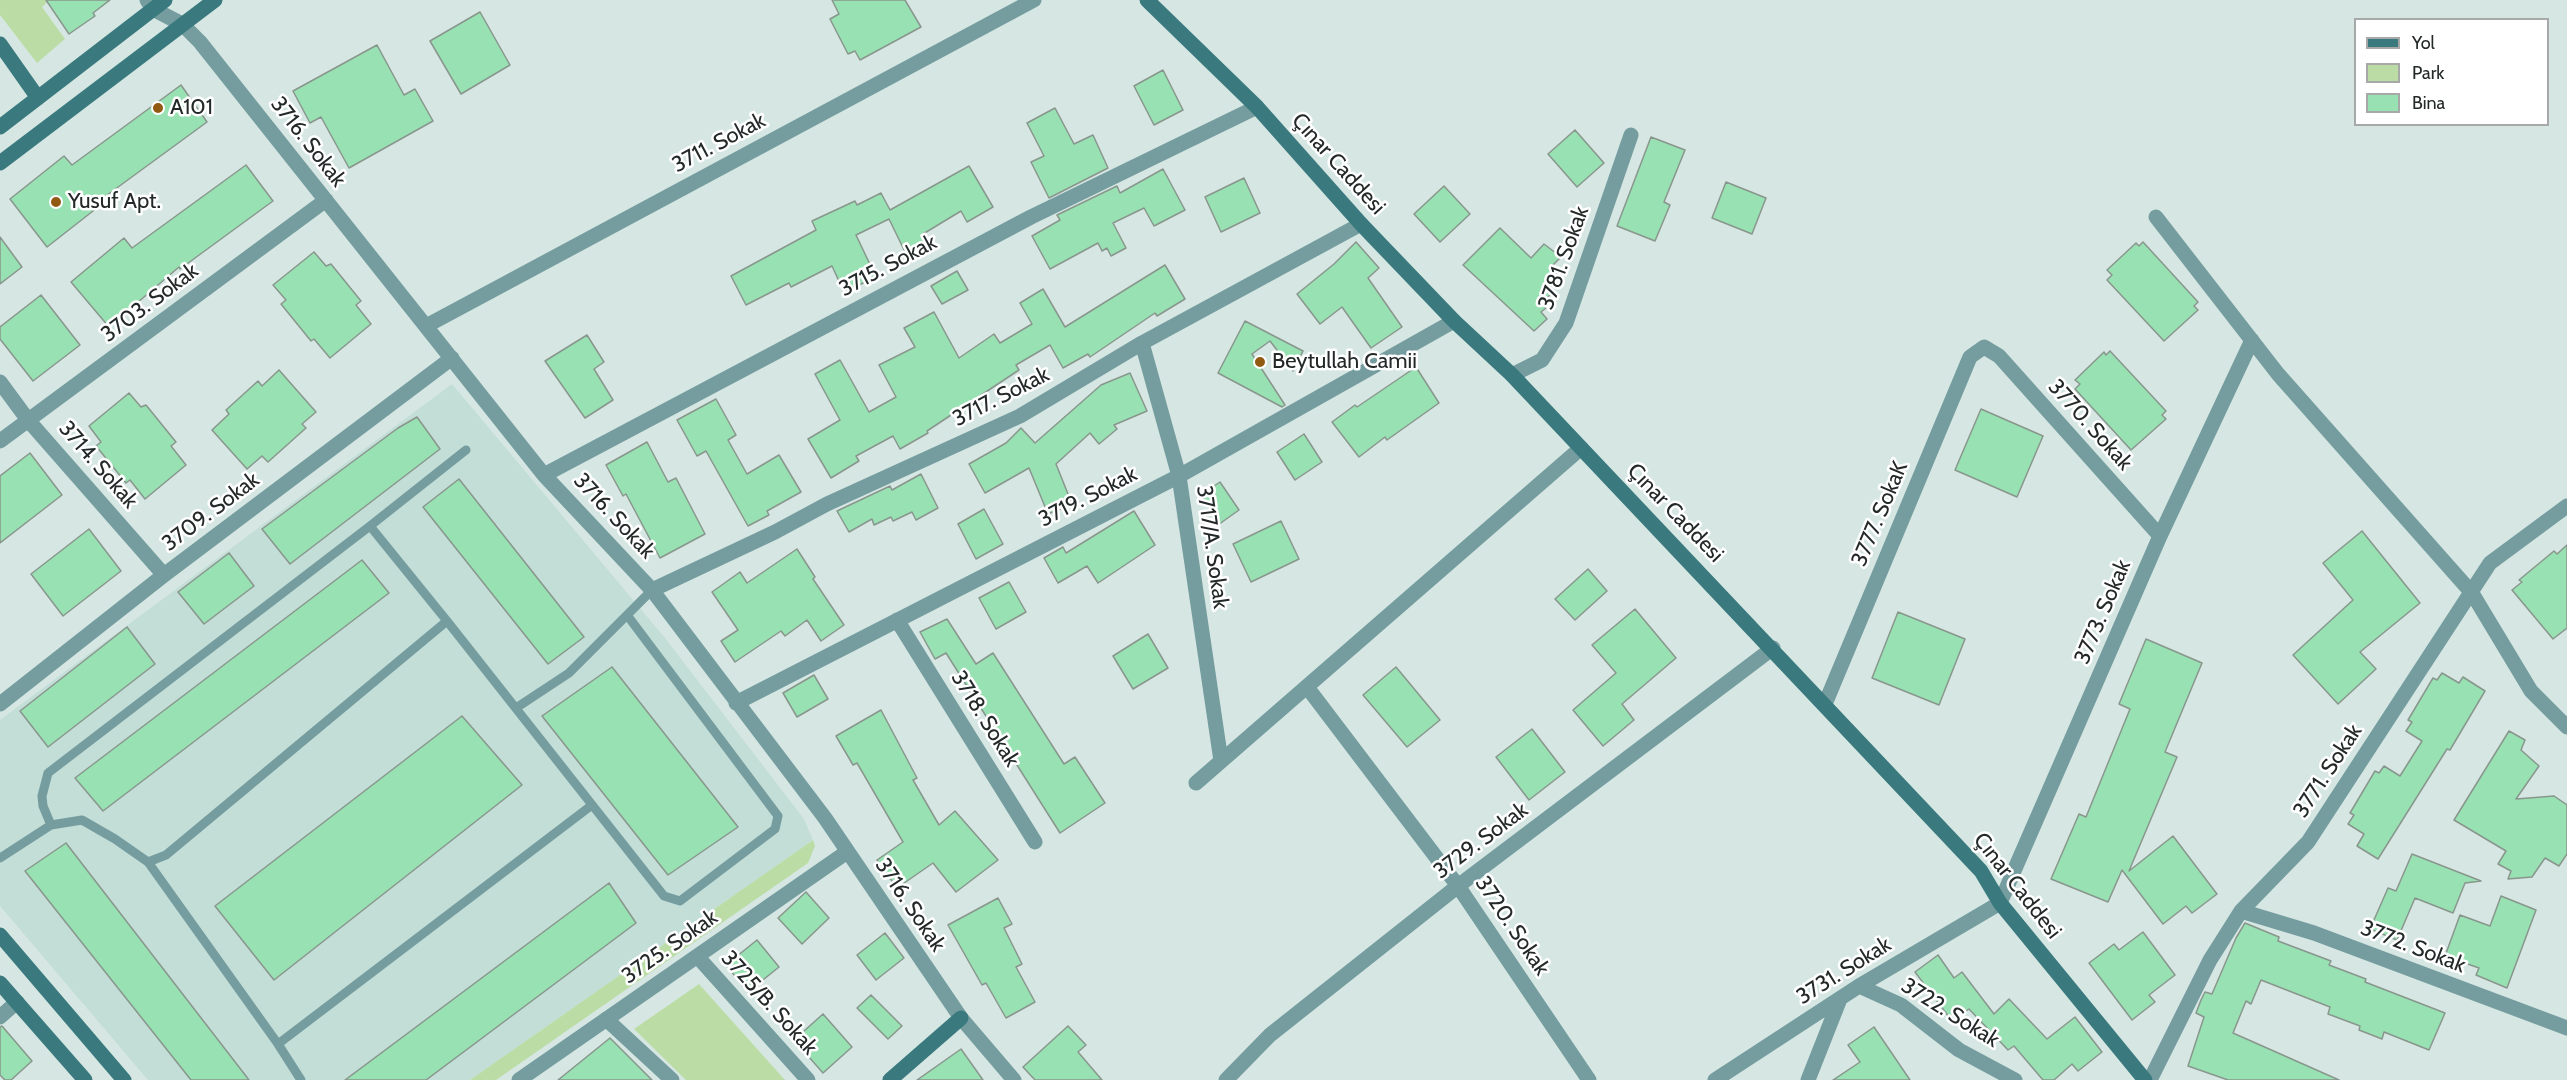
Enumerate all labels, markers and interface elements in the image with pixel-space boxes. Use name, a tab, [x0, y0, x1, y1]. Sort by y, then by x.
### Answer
legend	[2354, 18, 2549, 126]
text: Yol	[2412, 32, 2435, 54]
text: Park	[2412, 62, 2444, 84]
street label: 3716. Sokak	[265, 92, 351, 192]
text: Bina	[2412, 92, 2445, 114]
place label: A101	[170, 95, 213, 121]
marker: A101	[151, 101, 165, 115]
street label: 3711. Sokak	[668, 107, 770, 179]
street label: Çınar Caddesi	[1286, 108, 1390, 220]
place label: Yusuf Apt.	[68, 189, 161, 215]
marker: Yusuf Apt.	[49, 195, 63, 209]
street label: 3781. Sokak	[1533, 203, 1595, 313]
street label: 3715. Sokak	[835, 229, 941, 303]
street label: 3703. Sokak	[96, 258, 204, 348]
place label: Beytullah Camii	[1272, 349, 1417, 375]
marker: Beytullah Camii	[1253, 355, 1267, 369]
street label: 3717. Sokak	[948, 361, 1054, 433]
street label: 3770. Sokak	[2042, 374, 2138, 476]
street label: 3714. Sokak	[53, 416, 143, 514]
street label: Çınar Caddesi	[1621, 458, 1729, 568]
street label: 3777. SokaK	[1846, 458, 1914, 570]
street label: 3719. Sokak	[1034, 461, 1142, 533]
street label: 3709. Sokak	[157, 467, 265, 557]
street label: 3716. Sokak	[568, 468, 660, 564]
street label: 3717/A. Sokak	[1190, 484, 1234, 610]
street label: 3773. Sokak	[2069, 556, 2137, 668]
street label: 3718. Sokak	[945, 666, 1025, 772]
street label: 3771. Sokak	[2288, 719, 2368, 823]
street label: 3729. Sokak	[1429, 797, 1533, 885]
street label: Çınar Caddesi	[1967, 828, 2067, 944]
street label: 3716. Sokak	[869, 853, 951, 957]
street label: 3720. Sokak	[1469, 871, 1555, 981]
street label: 3725. Sokak	[617, 904, 723, 990]
street label: 3772. Sokak	[2357, 915, 2469, 979]
street label: 3731. Sokak	[1792, 932, 1896, 1010]
street label: 3725/B. Sokak	[715, 945, 823, 1061]
street label: 3722. Sokak	[1896, 972, 2004, 1054]

